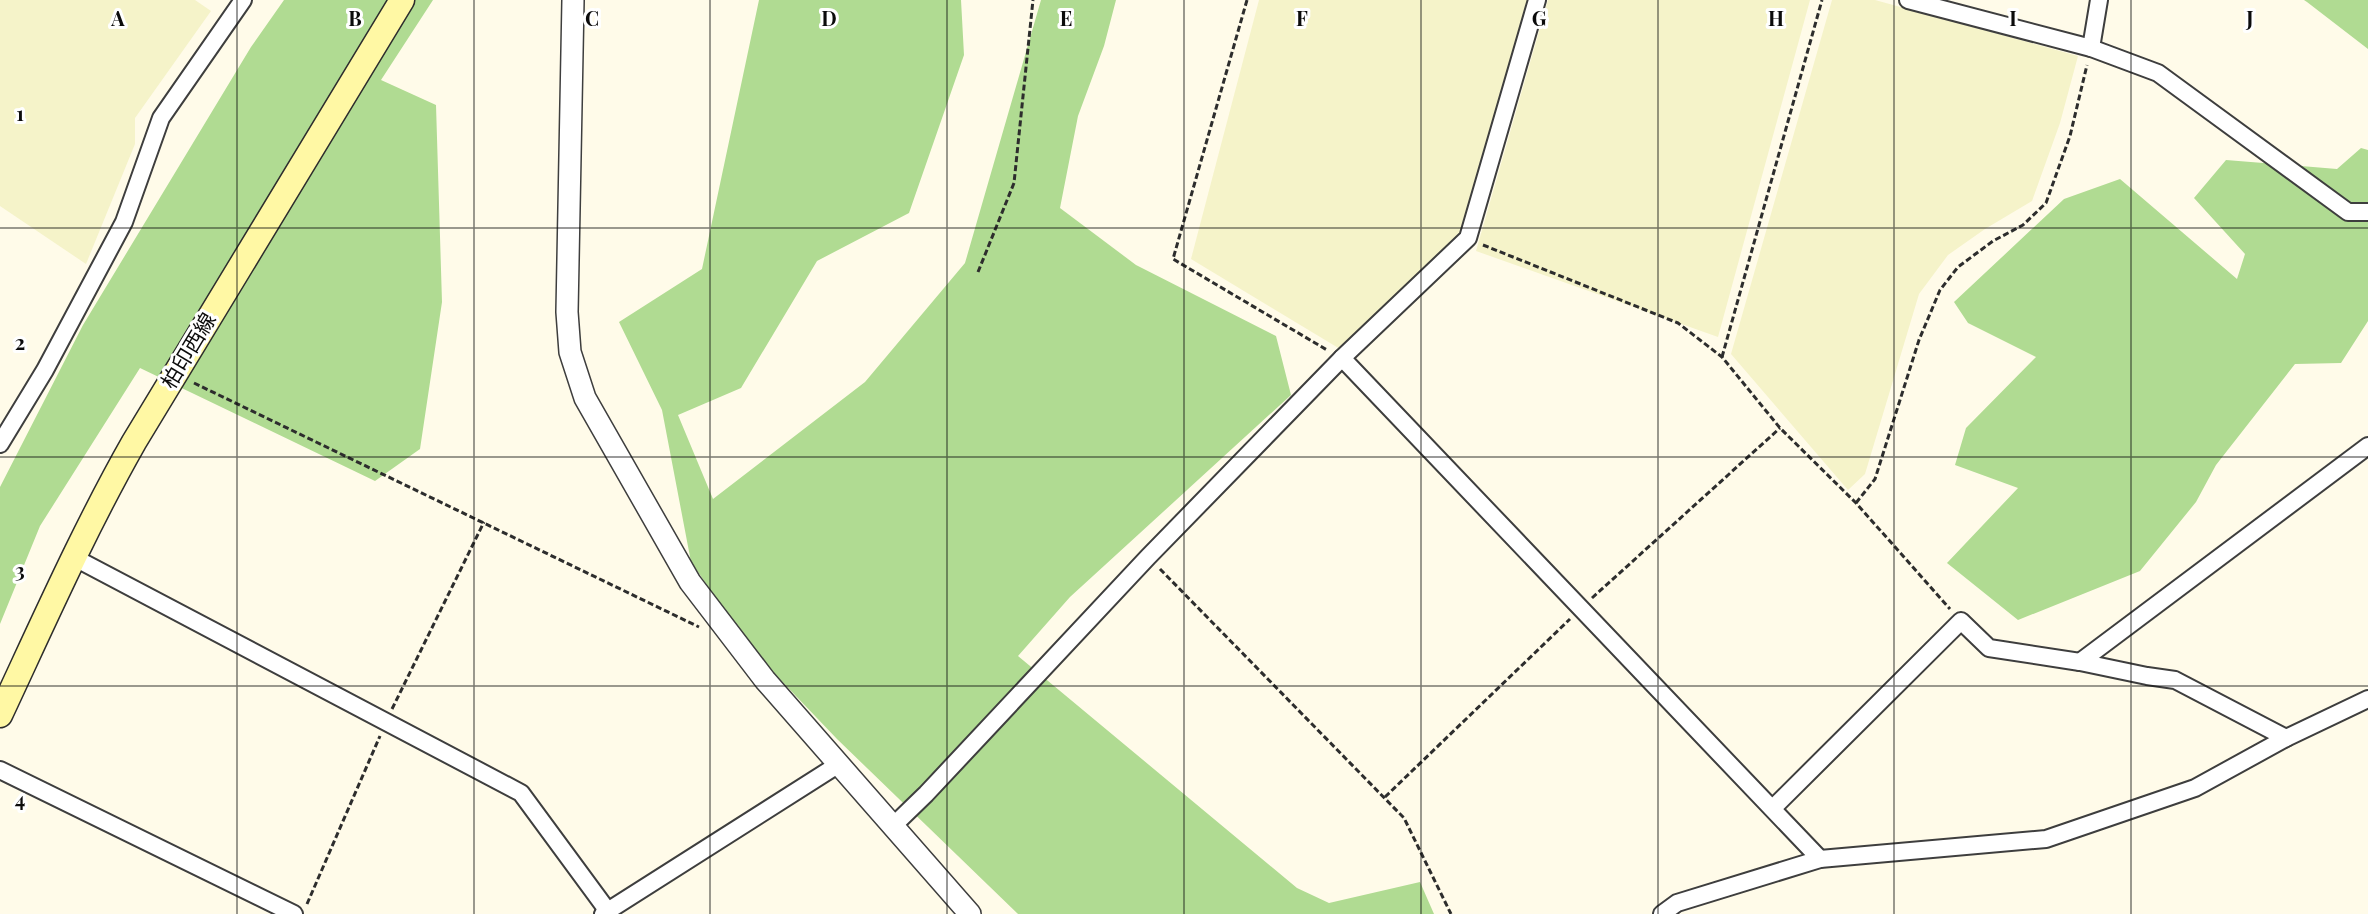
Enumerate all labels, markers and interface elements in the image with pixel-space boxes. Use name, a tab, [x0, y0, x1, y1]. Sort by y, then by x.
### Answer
text: A	[110, 4, 125, 31]
text: B	[348, 4, 362, 31]
text: C	[585, 4, 599, 31]
text: D	[821, 4, 837, 31]
text: E	[1060, 4, 1072, 31]
text: F	[1296, 4, 1308, 31]
text: G	[1532, 4, 1547, 31]
text: H	[1768, 4, 1784, 31]
text: I	[2009, 4, 2017, 31]
text: J	[2245, 4, 2254, 31]
text: 1	[16, 99, 24, 126]
street label: 柏印西線	[154, 307, 221, 393]
text: 2	[15, 328, 25, 355]
text: 3	[15, 556, 25, 583]
text: 4	[15, 785, 25, 812]

